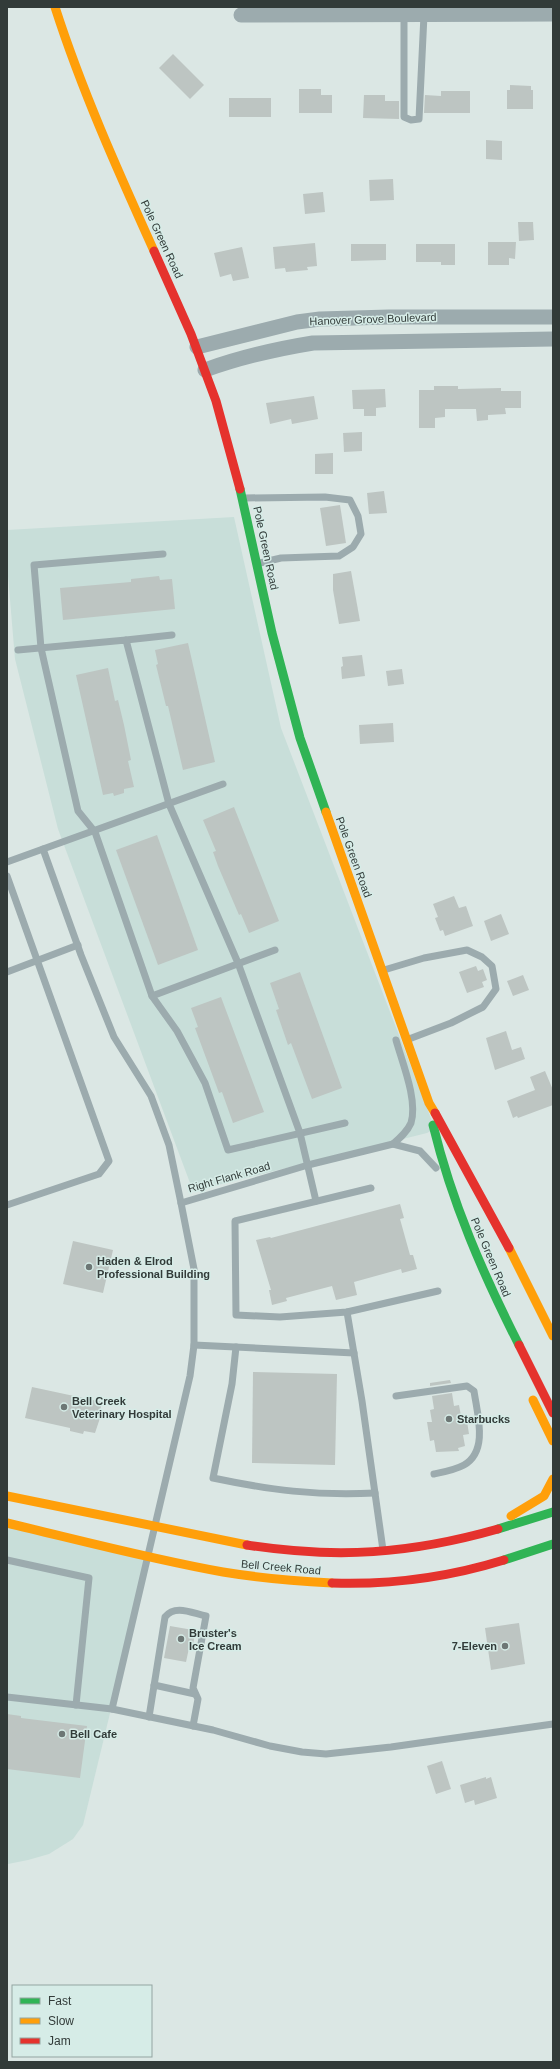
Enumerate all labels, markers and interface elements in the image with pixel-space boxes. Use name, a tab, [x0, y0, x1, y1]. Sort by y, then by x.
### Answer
street label: Pole Green Road	[139, 198, 185, 280]
street label: Hanover Grove Boulevard	[309, 311, 437, 327]
street label: Pole Green Road	[251, 505, 281, 591]
street label: Pole Green Road	[334, 815, 374, 899]
street label: Right Flank Road	[186, 1160, 272, 1194]
street label: Pole Green Road	[469, 1216, 513, 1298]
place label: Haden & Elrod Professional Building	[97, 1255, 210, 1280]
marker: Haden & Elrod Professional Building	[84, 1262, 94, 1272]
place label: Bell Creek Veterinary Hospital	[72, 1395, 172, 1420]
marker: Bell Creek Veterinary Hospital	[59, 1402, 69, 1412]
place label: Starbucks	[457, 1413, 510, 1425]
marker: Starbucks	[444, 1414, 454, 1424]
street label: Bell Creek Road	[241, 1558, 321, 1576]
place label: Bruster's Ice Cream	[189, 1627, 242, 1652]
marker: Bruster's Ice Cream	[176, 1634, 186, 1644]
place label: 7-Eleven	[452, 1640, 497, 1652]
marker: 7-Eleven	[500, 1641, 510, 1651]
place label: Bell Cafe	[70, 1728, 117, 1740]
marker: Bell Cafe	[57, 1729, 67, 1739]
legend	[12, 1985, 152, 2057]
text: Fast	[48, 1994, 72, 2008]
text: Slow	[48, 2014, 74, 2028]
text: Jam	[48, 2034, 71, 2048]

